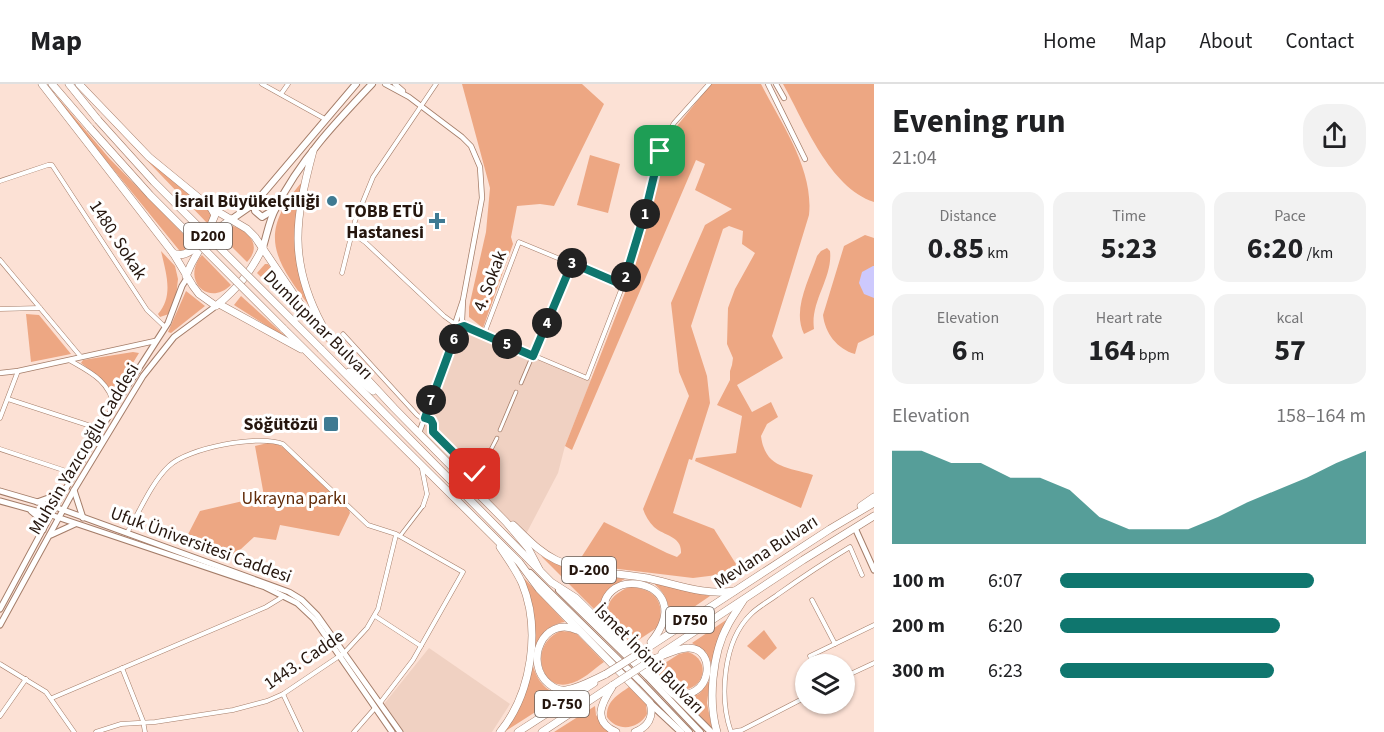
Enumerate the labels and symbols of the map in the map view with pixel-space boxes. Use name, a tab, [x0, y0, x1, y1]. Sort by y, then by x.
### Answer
pin	[634, 125, 685, 176]
place label: İsrail Büyükelçiliği	[174, 189, 320, 214]
marker: İsrail Büyükelçiliği	[325, 194, 339, 208]
street label: 1480. Sokak	[83, 195, 153, 285]
place label: TOBB ETÜ Hastanesi	[345, 199, 424, 245]
pin: 1	[630, 199, 660, 229]
marker: TOBB ETÜ Hastanesi	[428, 212, 446, 230]
road number: D200	[184, 223, 232, 249]
street label: 4. Sokak	[467, 247, 513, 315]
pin: 3	[557, 248, 587, 278]
pin: 2	[611, 262, 641, 292]
street label: Dumlupınar Bulvarı	[257, 264, 379, 386]
pin: 4	[532, 308, 562, 338]
pin: 6	[439, 324, 469, 354]
pin: 5	[492, 329, 522, 359]
street label: Muhsin Yazıcıoğlu Caddesi	[23, 358, 145, 540]
pin: 7	[416, 385, 446, 415]
place label: Söğütözü	[244, 412, 318, 437]
marker: Söğütözü	[322, 415, 340, 433]
pin	[449, 448, 500, 499]
park label: Ukrayna parkı	[242, 486, 346, 511]
street label: Ufuk Üniversitesi Caddesi	[107, 501, 295, 589]
street label: Mevlana Bulvarı	[709, 509, 823, 595]
road number: D-200	[562, 557, 616, 583]
street label: İsmet İnönü Bulvarı	[589, 599, 709, 719]
road number: D750	[666, 607, 714, 633]
street label: 1443. Cadde	[259, 624, 349, 696]
road number: D-750	[535, 691, 589, 717]

